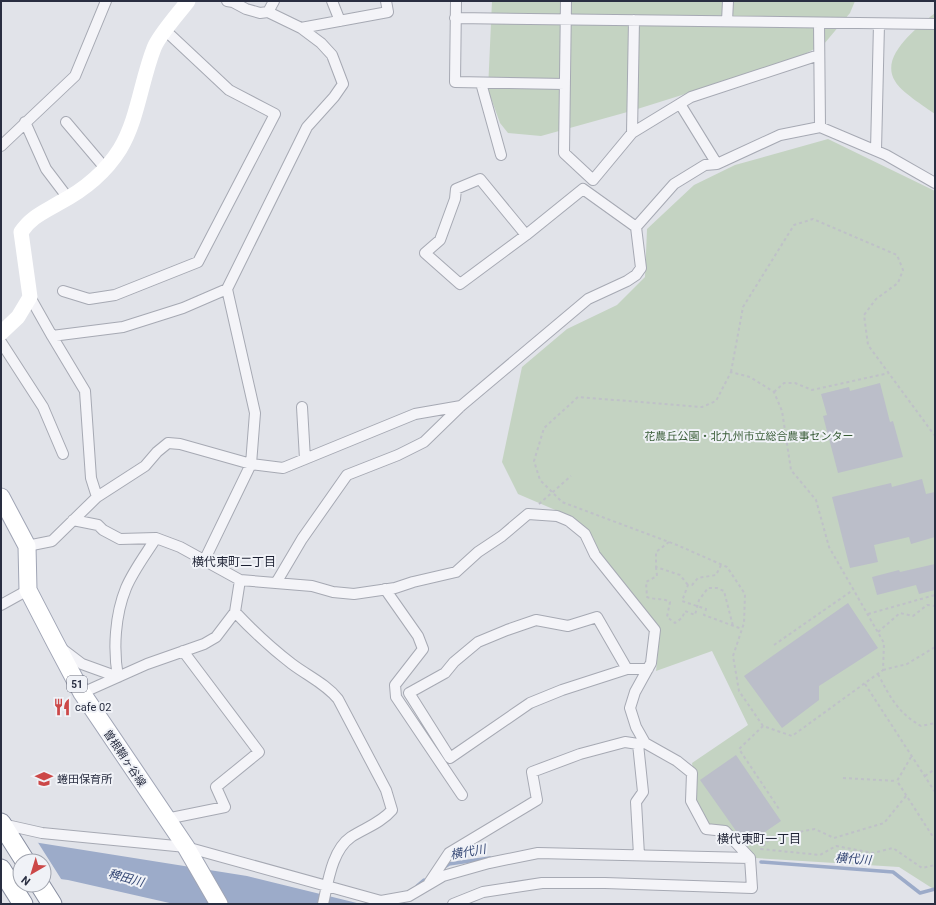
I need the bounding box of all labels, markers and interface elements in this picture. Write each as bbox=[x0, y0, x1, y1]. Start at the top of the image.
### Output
park label: 花農丘公園・北九州市立総合農事センター bbox=[645, 430, 854, 443]
district label: 横代東町二丁目 bbox=[192, 555, 276, 569]
road number: 51 bbox=[67, 676, 87, 692]
restaurant icon: cafe 02 bbox=[52, 697, 72, 717]
place label: cafe 02 bbox=[75, 701, 111, 714]
street label: 曽根鞘ヶ谷線 bbox=[101, 727, 148, 789]
school or university icon: 蜷田保育所 bbox=[34, 769, 54, 789]
place label: 蜷田保育所 bbox=[57, 773, 113, 786]
district label: 横代東町一丁目 bbox=[717, 832, 801, 846]
water label: 横代川 bbox=[449, 842, 489, 862]
water label: 横代川 bbox=[835, 851, 873, 867]
north arrow bbox=[12, 853, 52, 893]
water label: 稗田川 bbox=[107, 867, 147, 890]
text: N bbox=[19, 873, 33, 888]

